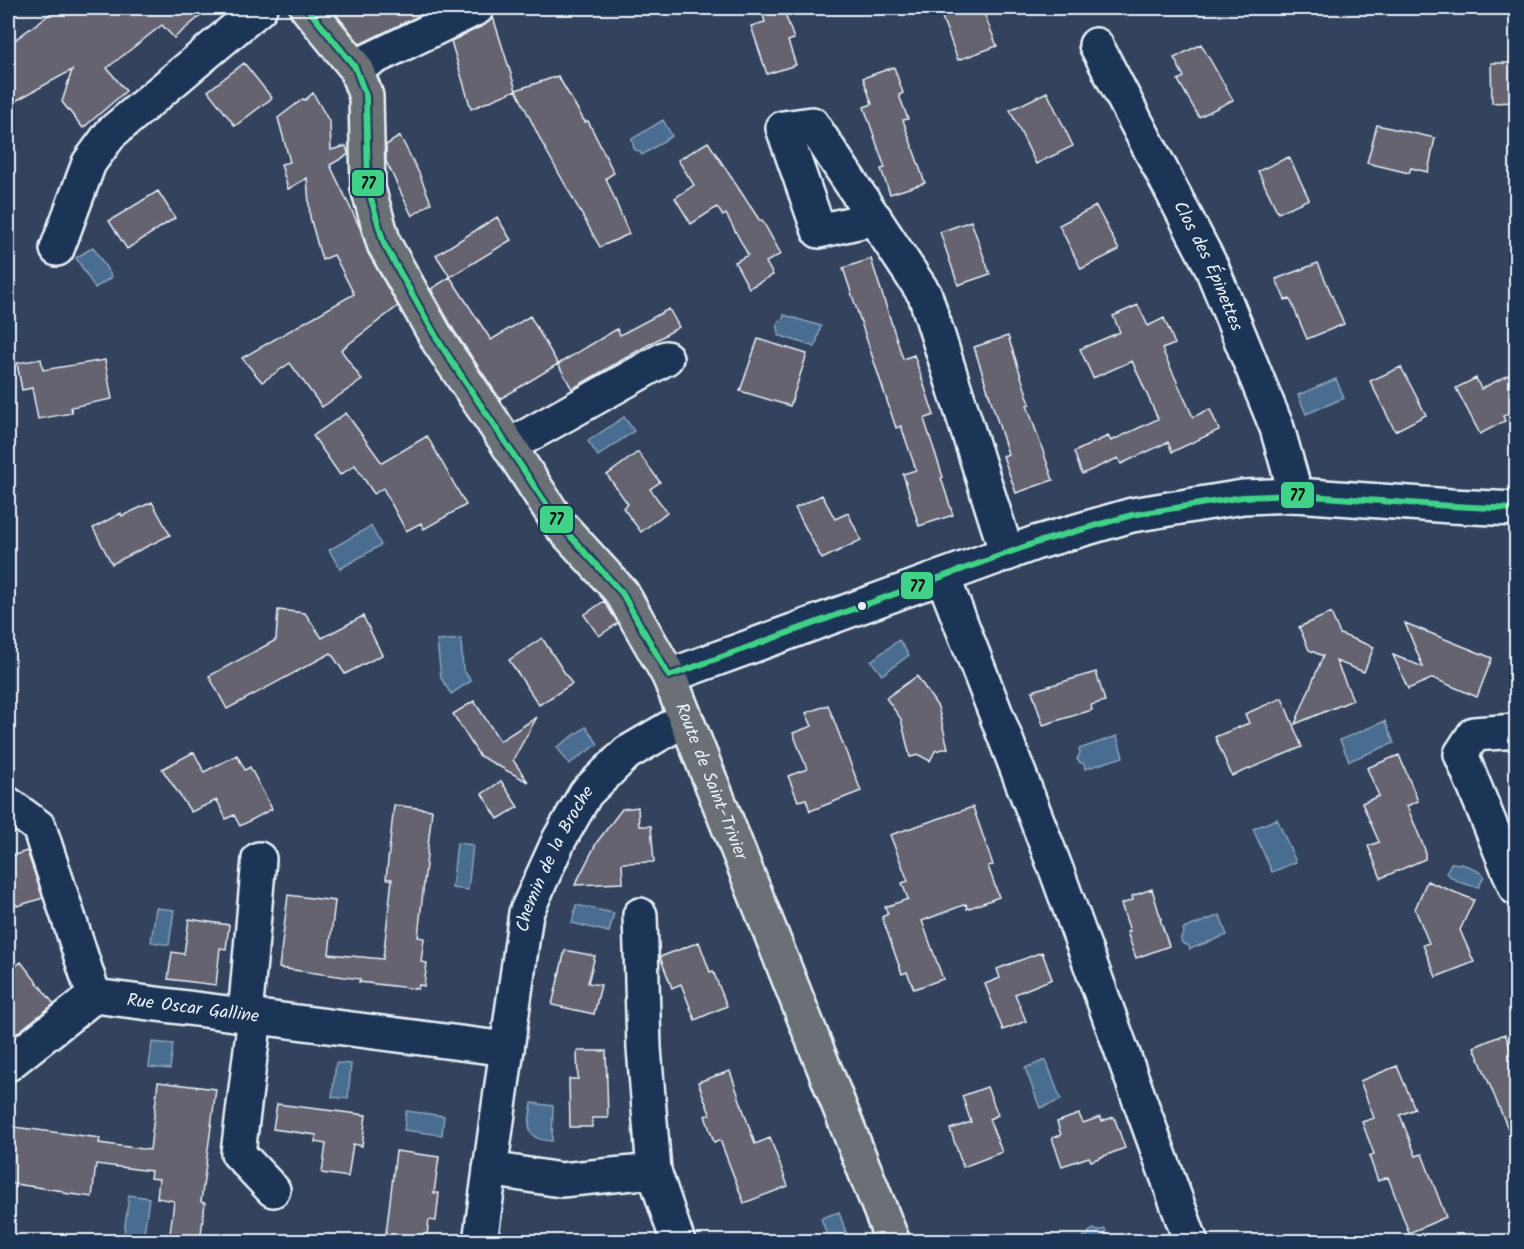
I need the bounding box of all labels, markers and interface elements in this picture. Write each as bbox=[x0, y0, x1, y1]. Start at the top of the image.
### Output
line badge: 77 bbox=[351, 169, 385, 197]
text: 77 bbox=[360, 172, 376, 197]
street label: Clos des Épinettes bbox=[1165, 196, 1251, 336]
line badge: 77 bbox=[1280, 481, 1315, 509]
text: 77 bbox=[1289, 484, 1305, 509]
line badge: 77 bbox=[539, 505, 574, 534]
text: 77 bbox=[548, 508, 564, 533]
line badge: 77 bbox=[900, 571, 934, 600]
text: 77 bbox=[909, 575, 925, 600]
unlabelled marker bbox=[856, 600, 868, 612]
street label: Route de Saint-Trivier bbox=[667, 699, 755, 865]
street label: Chemin de la Broche bbox=[509, 778, 601, 934]
street label: Rue Oscar Galline bbox=[125, 986, 261, 1032]

